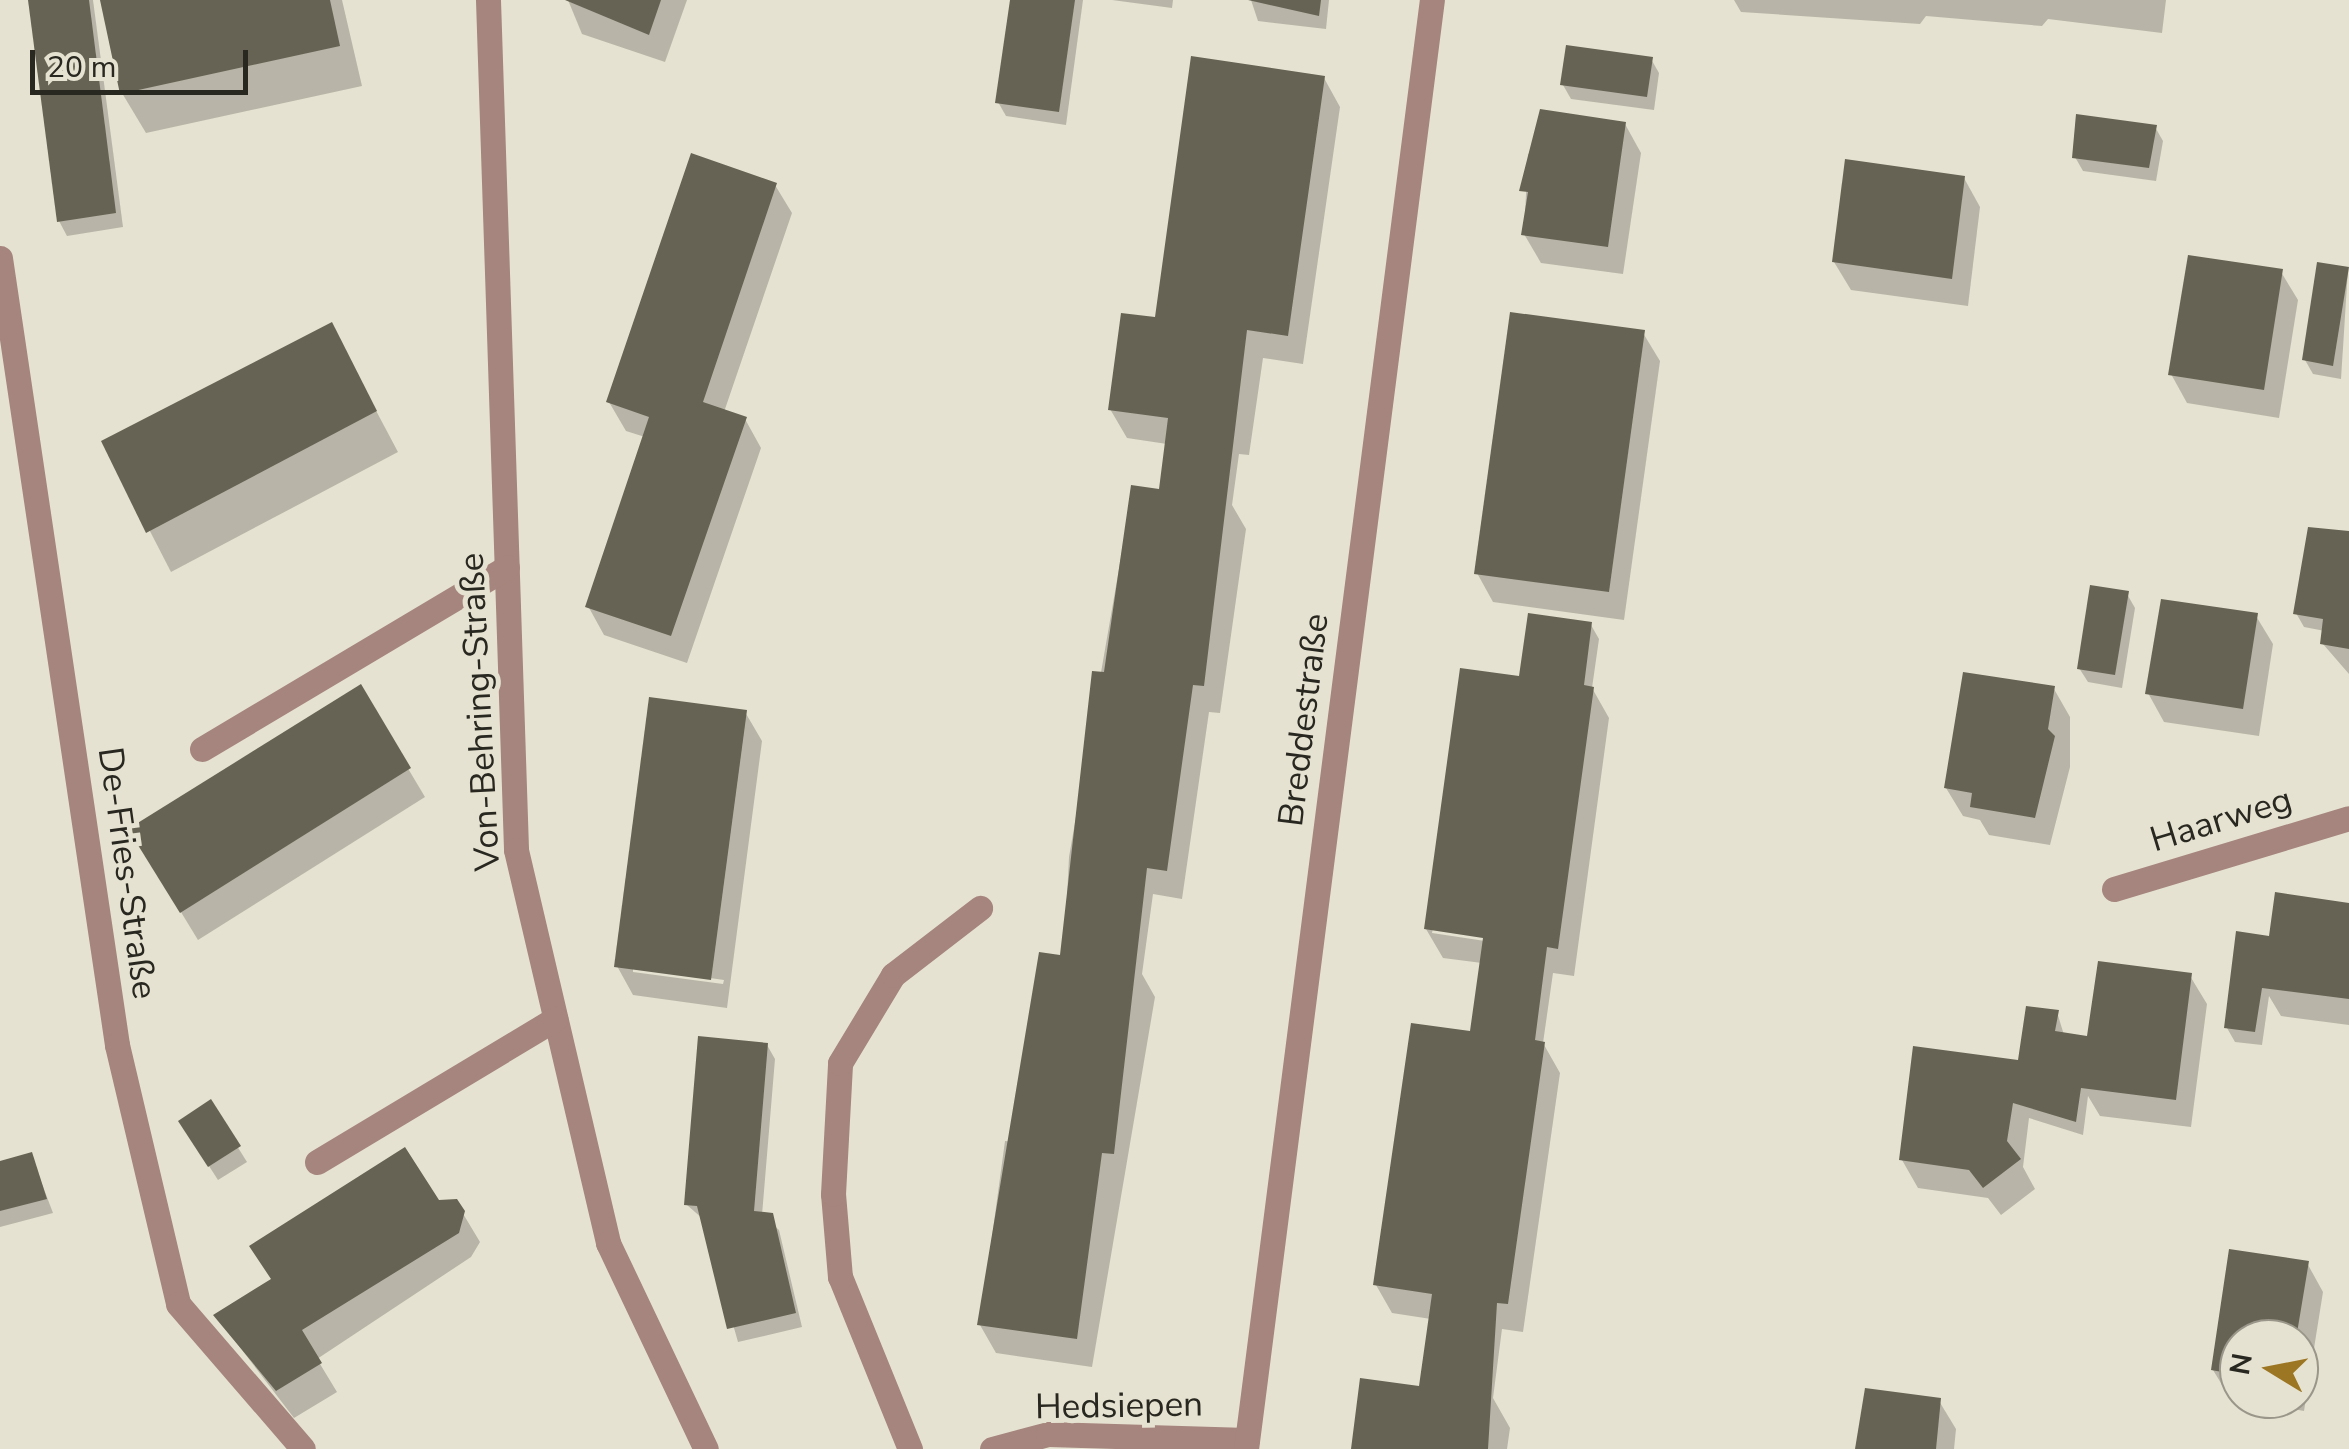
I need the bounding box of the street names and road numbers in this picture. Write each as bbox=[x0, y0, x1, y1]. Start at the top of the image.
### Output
street label: Von-Behring-Straße bbox=[451, 552, 509, 872]
street label: Breddestraße bbox=[1270, 611, 1338, 829]
street label: De-Fries-Straße bbox=[89, 744, 165, 1002]
street label: Haarweg bbox=[2145, 779, 2297, 861]
street label: Hedsiepen bbox=[1035, 1384, 1203, 1428]

